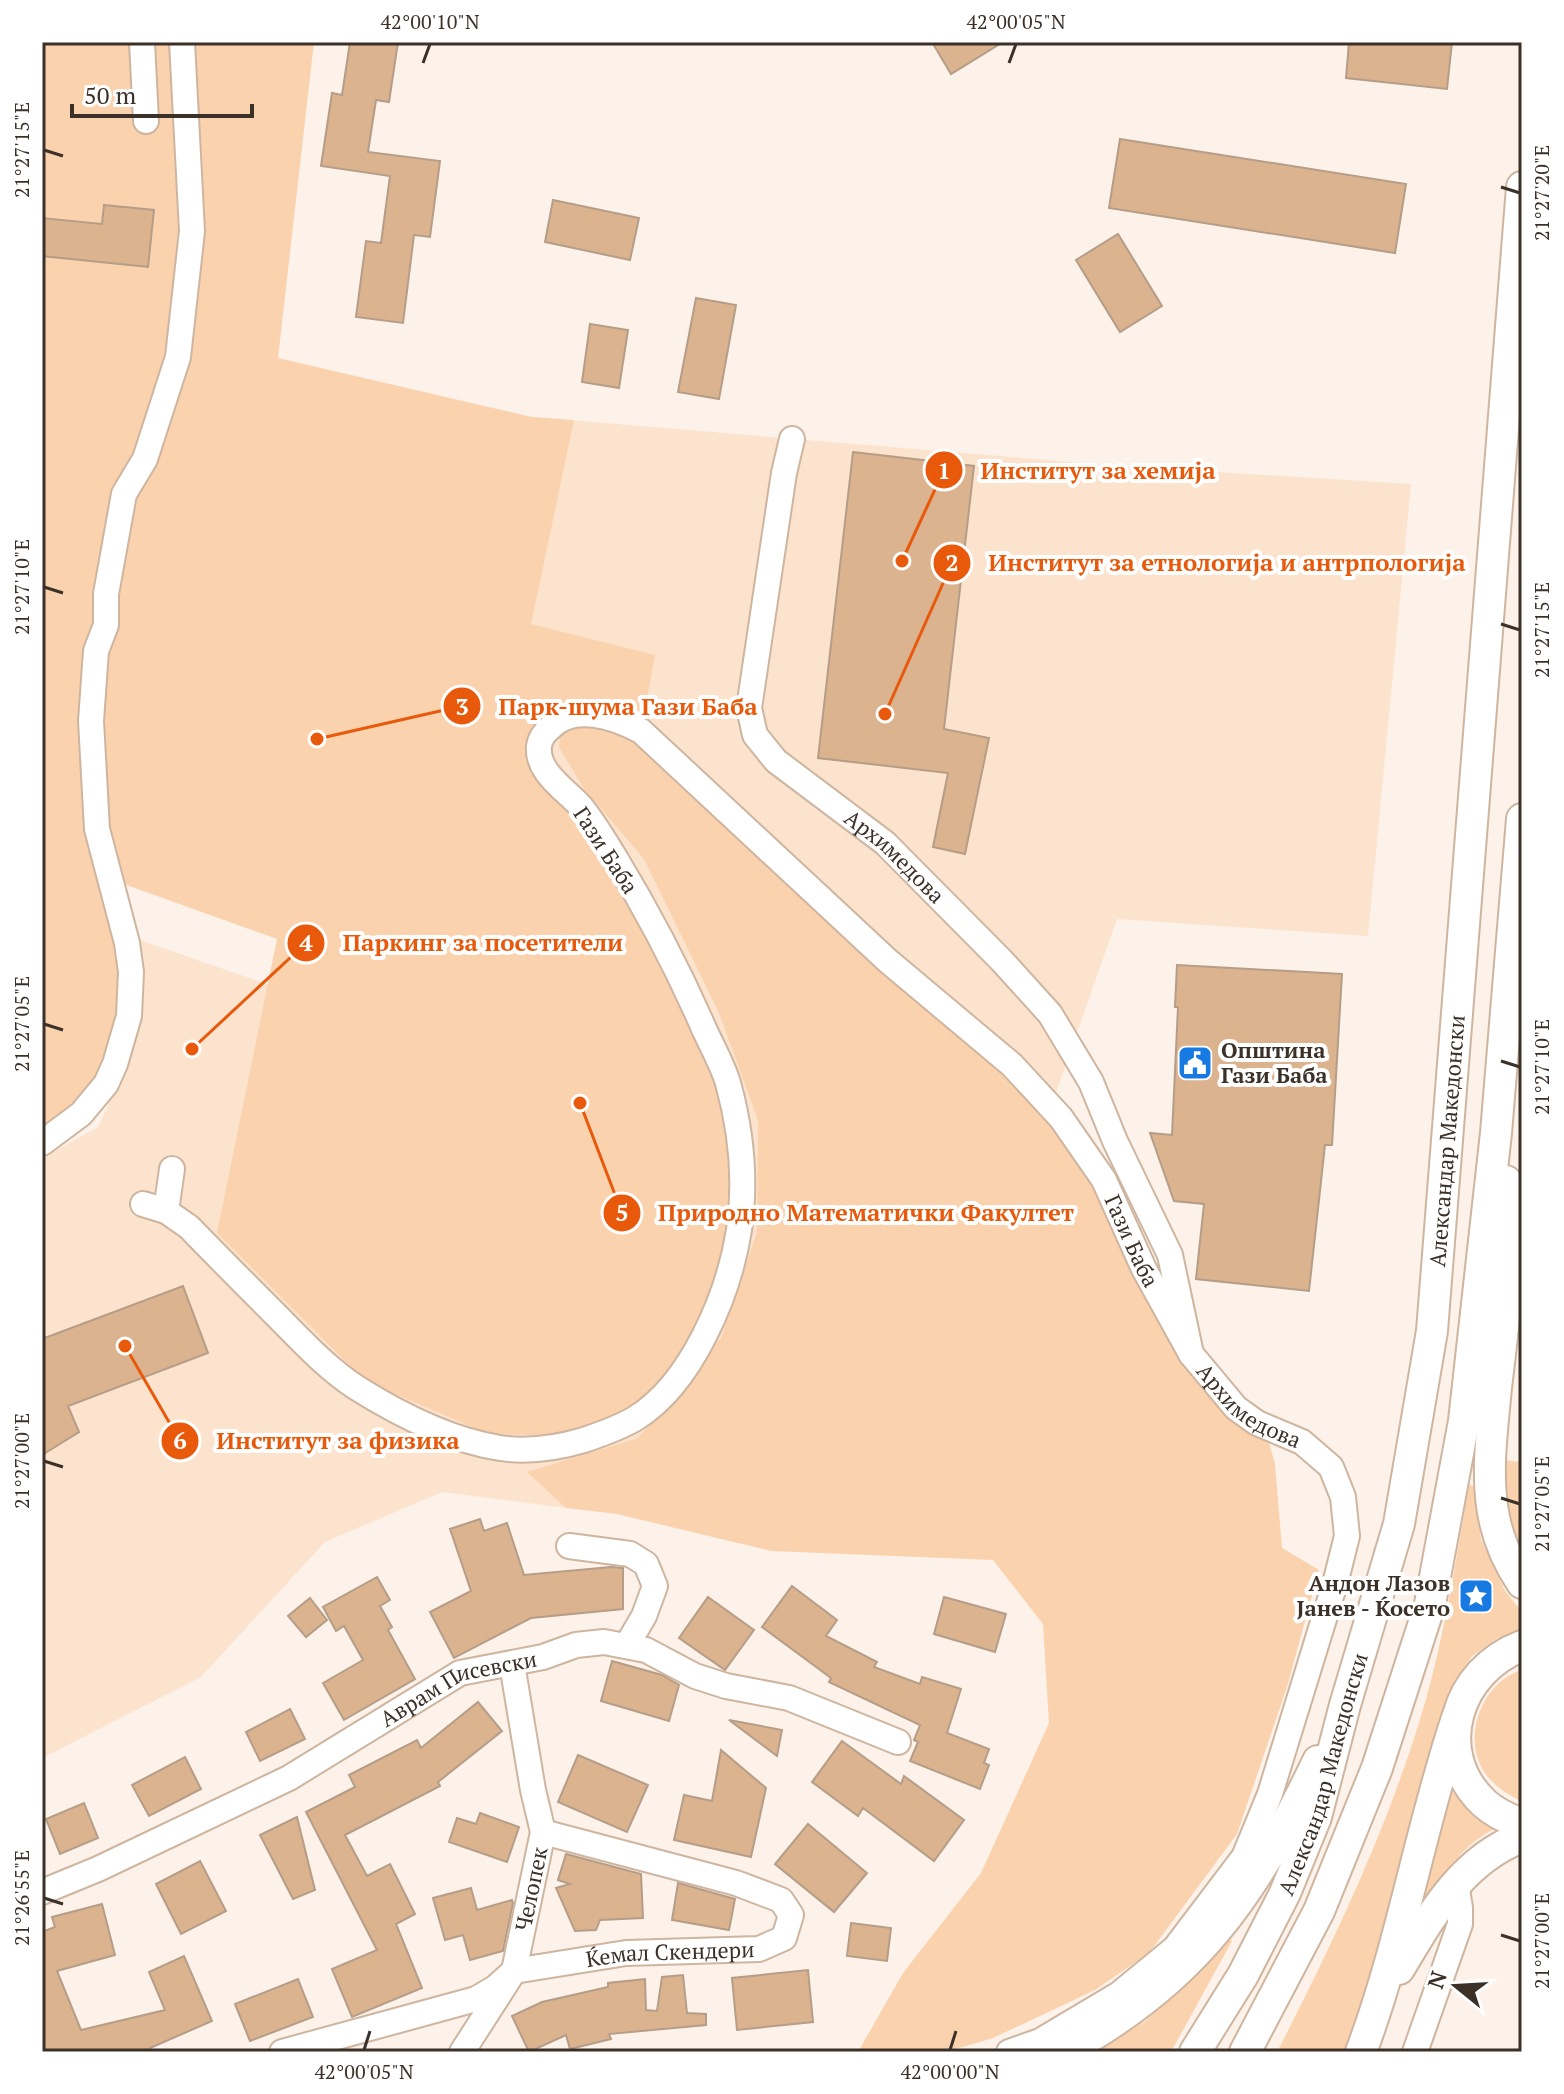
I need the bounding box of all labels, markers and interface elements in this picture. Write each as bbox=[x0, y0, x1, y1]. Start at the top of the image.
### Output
text: 42°00'10"N bbox=[380, 8, 480, 35]
text: 42°00'05"N bbox=[966, 8, 1066, 35]
scale bar bbox=[72, 68, 252, 118]
text: 50 m bbox=[84, 79, 136, 111]
text: 21°27'15"E bbox=[8, 102, 35, 198]
text: 21°27'20"E bbox=[1528, 145, 1555, 241]
callout: Институт за хемија bbox=[924, 446, 1232, 494]
text: 1 bbox=[937, 454, 951, 486]
text: Институт за хемија bbox=[980, 454, 1216, 486]
text: 21°27'10"E bbox=[8, 539, 35, 635]
callout: Институт за етнологија и антрпологија bbox=[932, 539, 1481, 587]
text: 2 bbox=[945, 546, 959, 578]
text: Институт за етнологија и антрпологија bbox=[988, 546, 1466, 578]
text: 21°27'15"E bbox=[1528, 582, 1555, 678]
callout: Парк-шума Гази Баба bbox=[442, 682, 773, 730]
text: 3 bbox=[455, 690, 469, 722]
text: Парк-шума Гази Баба bbox=[498, 690, 758, 722]
street label: Гази Баба bbox=[567, 801, 645, 899]
street label: Архимедова bbox=[839, 803, 951, 909]
callout: Паркинг за посетители bbox=[286, 919, 639, 967]
text: 4 bbox=[299, 926, 313, 958]
text: Паркинг за посетители bbox=[343, 926, 623, 958]
text: 21°27'05"E bbox=[8, 976, 35, 1072]
street label: Александар Македонски bbox=[1422, 1014, 1471, 1268]
text: 21°27'10"E bbox=[1528, 1019, 1555, 1115]
place label: Општина Гази Баба bbox=[1221, 1035, 1327, 1089]
public building icon: Општина Гази Баба bbox=[1176, 1044, 1214, 1082]
callout: Природно Математички Факултет bbox=[602, 1189, 1090, 1237]
street label: Гази Баба bbox=[1098, 1190, 1166, 1292]
text: 5 bbox=[615, 1196, 629, 1228]
text: Природно Математички Факултет bbox=[658, 1196, 1074, 1228]
street label: Архимедова bbox=[1191, 1357, 1306, 1454]
text: 21°27'00"E bbox=[8, 1413, 35, 1509]
callout: Институт за физика bbox=[160, 1417, 476, 1465]
text: 6 bbox=[173, 1424, 187, 1456]
text: Институт за физика bbox=[216, 1424, 460, 1456]
text: 21°27'05"E bbox=[1528, 1456, 1555, 1552]
place label: Андон Лазов Јанев - Ќосето bbox=[1296, 1568, 1450, 1622]
place icon: Андон Лазов Јанев - Ќосето bbox=[1457, 1577, 1495, 1615]
street label: Аврам Писевски bbox=[374, 1644, 539, 1733]
street label: Александар Македонски bbox=[1271, 1649, 1374, 1899]
street label: Челопек bbox=[508, 1844, 554, 1934]
text: 21°26'55"E bbox=[8, 1850, 35, 1946]
text: 21°27'00"E bbox=[1528, 1893, 1555, 1989]
street label: Ќемал Скендери bbox=[584, 1934, 755, 1973]
north arrow bbox=[1416, 1946, 1496, 2026]
text: N bbox=[1420, 1967, 1453, 1992]
text: 42°00'05"N bbox=[314, 2058, 414, 2085]
text: 42°00'00"N bbox=[900, 2058, 1000, 2085]

